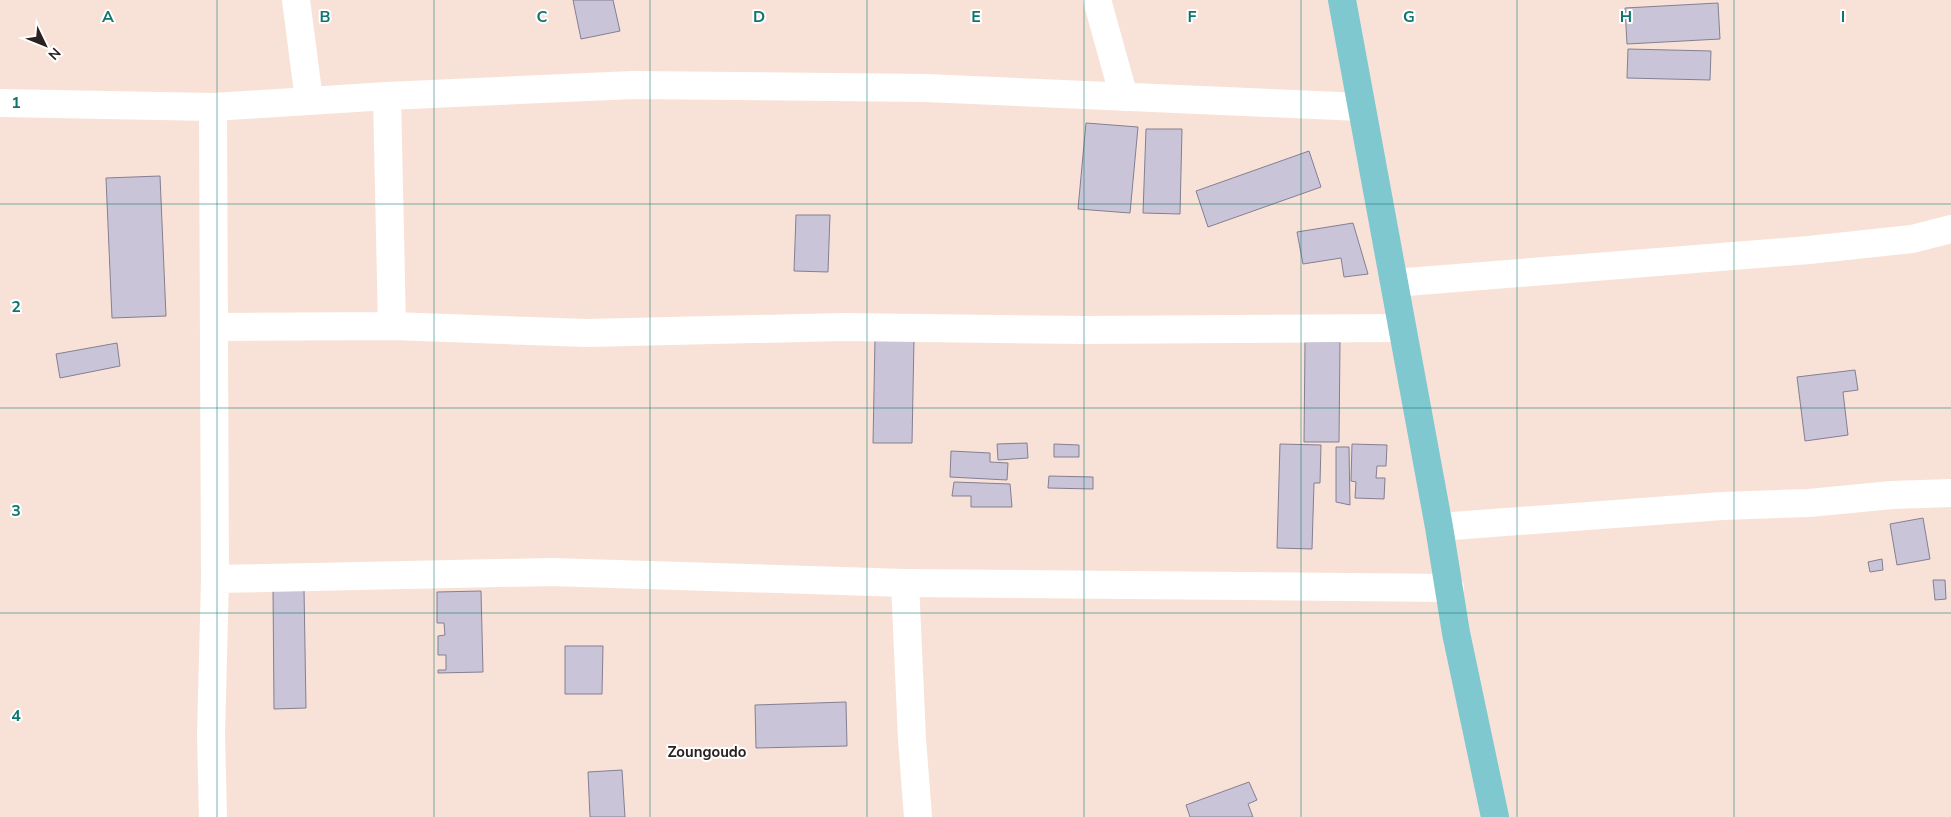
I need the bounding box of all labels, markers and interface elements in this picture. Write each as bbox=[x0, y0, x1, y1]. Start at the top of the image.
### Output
text: A bbox=[102, 6, 114, 28]
text: B bbox=[319, 6, 331, 28]
text: C bbox=[537, 6, 548, 28]
text: D bbox=[753, 6, 765, 28]
text: E bbox=[971, 6, 981, 28]
text: F bbox=[1188, 6, 1197, 28]
text: G bbox=[1403, 6, 1415, 28]
text: H bbox=[1620, 6, 1632, 28]
text: I bbox=[1841, 6, 1845, 28]
north arrow bbox=[20, 20, 70, 70]
text: N bbox=[44, 43, 65, 64]
text: 1 bbox=[11, 92, 21, 114]
text: 2 bbox=[11, 296, 21, 318]
text: 3 bbox=[11, 500, 21, 522]
text: 4 bbox=[11, 705, 21, 727]
district label: Zoungoudo bbox=[668, 742, 747, 762]

